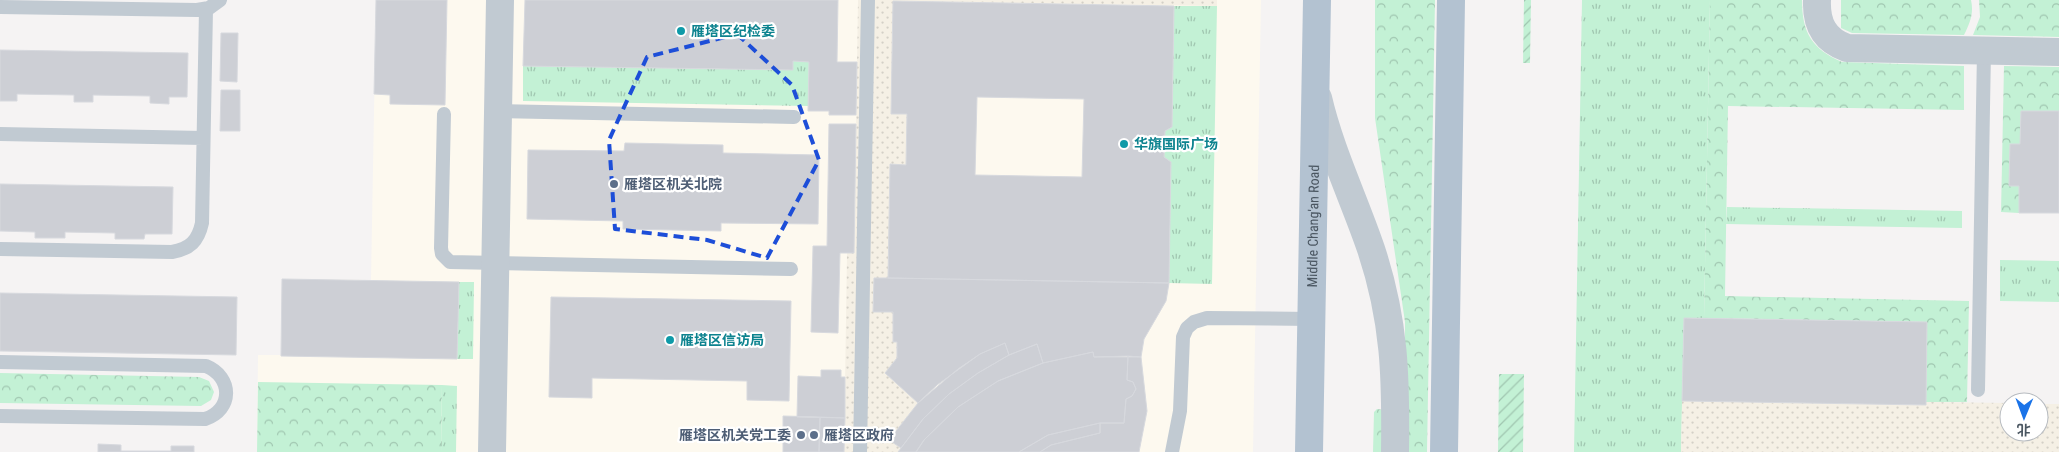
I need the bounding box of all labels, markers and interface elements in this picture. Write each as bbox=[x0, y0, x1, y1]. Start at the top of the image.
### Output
place label: 雁塔区纪检委 bbox=[691, 23, 775, 39]
marker: 雁塔区纪检委 bbox=[675, 25, 687, 37]
place label: 华旗国际广场 bbox=[1134, 136, 1218, 152]
marker: 华旗国际广场 bbox=[1118, 138, 1130, 150]
street label: Middle Chang'an Road bbox=[1304, 165, 1322, 288]
place label: 雁塔区机关北院 bbox=[624, 176, 722, 192]
marker: 雁塔区机关北院 bbox=[608, 178, 620, 190]
place label: 雁塔区信访局 bbox=[680, 332, 764, 348]
marker: 雁塔区信访局 bbox=[664, 334, 676, 346]
north arrow bbox=[1999, 392, 2049, 442]
text: 北 bbox=[2017, 422, 2031, 438]
place label: 雁塔区机关党工委 bbox=[679, 427, 791, 443]
place label: 雁塔区政府 bbox=[824, 427, 894, 443]
marker: 雁塔区机关党工委 bbox=[795, 429, 807, 441]
marker: 雁塔区政府 bbox=[808, 429, 820, 441]

